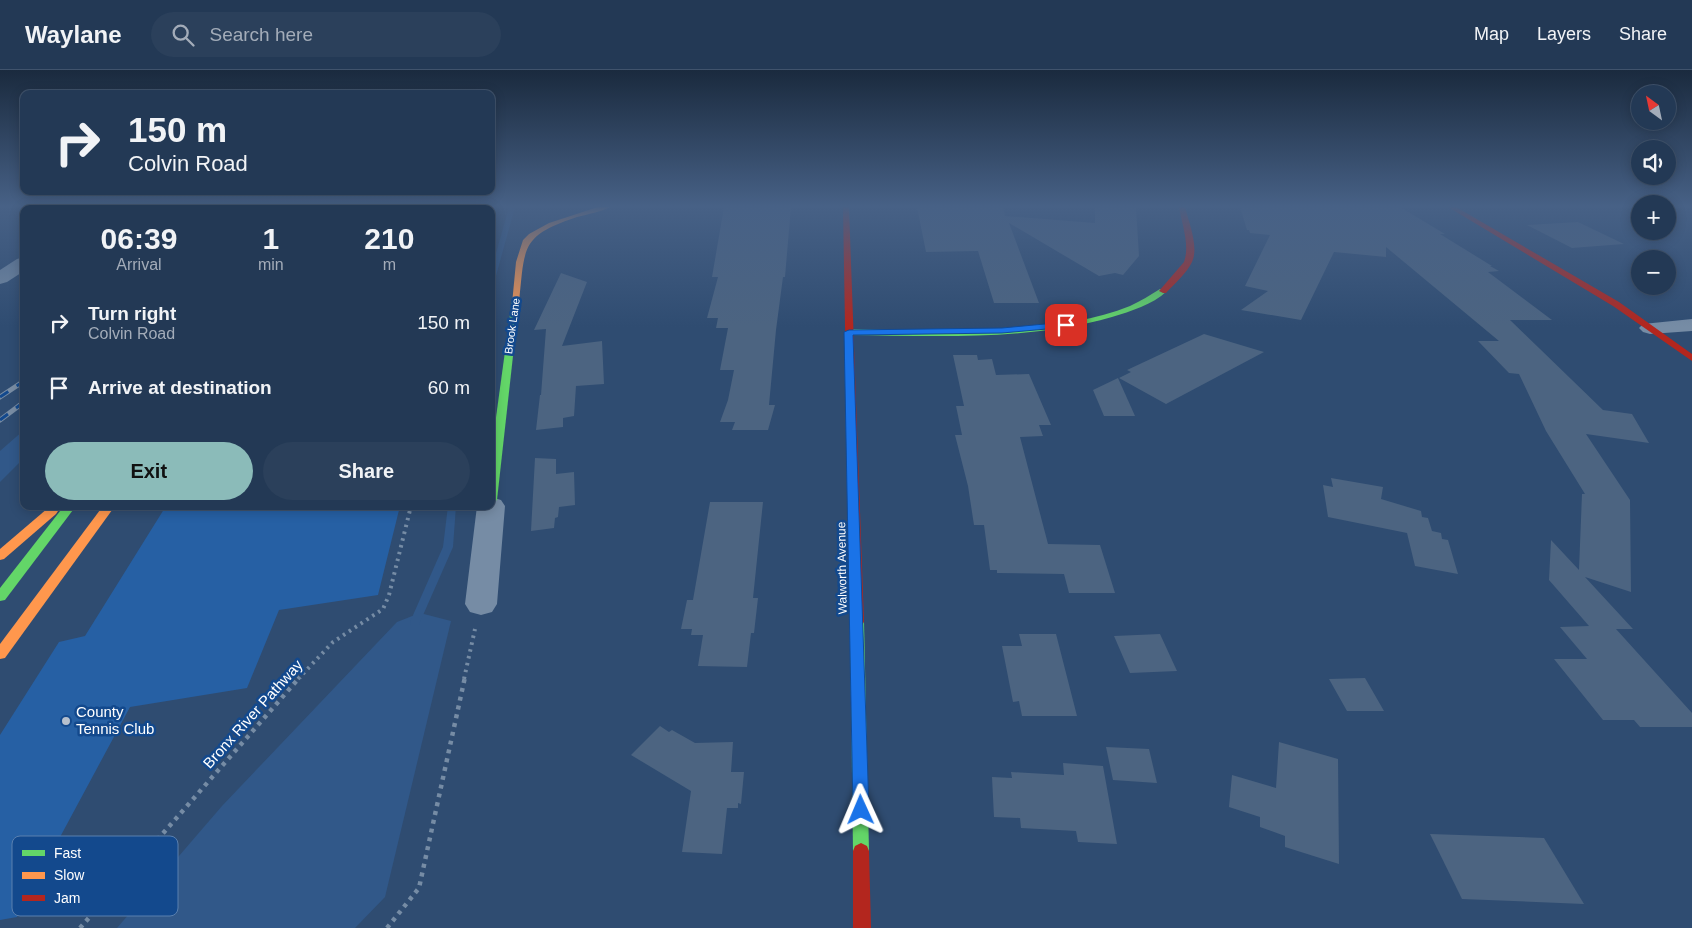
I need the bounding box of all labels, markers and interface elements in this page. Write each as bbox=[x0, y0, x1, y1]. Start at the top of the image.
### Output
search box bbox=[151, 12, 501, 57]
text: Waylane bbox=[25, 21, 121, 48]
icon: search bbox=[169, 21, 197, 49]
text: Search here bbox=[209, 24, 313, 45]
text: Map bbox=[1474, 24, 1509, 44]
text: Layers bbox=[1537, 24, 1591, 44]
text: Share bbox=[1619, 24, 1667, 44]
north arrow bbox=[1631, 85, 1676, 130]
map controls bbox=[1631, 85, 1676, 295]
icon: right bbox=[45, 110, 110, 175]
text: 150 m bbox=[128, 110, 227, 149]
button: sound bbox=[1631, 140, 1676, 185]
text: Colvin Road bbox=[128, 151, 248, 176]
button: + bbox=[1631, 195, 1676, 240]
text: 06:39 bbox=[101, 222, 177, 255]
text: 1 bbox=[262, 222, 279, 255]
text: 210 bbox=[364, 222, 414, 255]
button: − bbox=[1631, 250, 1676, 295]
text: Arrival bbox=[116, 256, 162, 273]
text: min bbox=[258, 256, 284, 273]
text: m bbox=[383, 256, 396, 273]
street label: Brook Lane bbox=[502, 297, 522, 355]
text: Turn right bbox=[88, 303, 176, 324]
pin bbox=[1045, 304, 1087, 346]
icon: right bbox=[45, 309, 73, 337]
icon: arrive bbox=[1052, 311, 1080, 339]
text: 150 m bbox=[417, 312, 470, 333]
text: Colvin Road bbox=[88, 325, 175, 342]
icon: arrive bbox=[45, 374, 73, 402]
text: Arrive at destination bbox=[88, 377, 272, 398]
text: 60 m bbox=[428, 377, 470, 398]
button: Exit bbox=[45, 442, 253, 500]
button: Share bbox=[263, 442, 470, 500]
street label: Walworth Avenue bbox=[834, 521, 850, 614]
street label: Bronx River Pathway bbox=[199, 656, 306, 771]
place label: County Tennis Club bbox=[76, 703, 154, 737]
marker: County Tennis Club bbox=[60, 715, 72, 727]
position arrow bbox=[834, 783, 886, 835]
legend bbox=[12, 836, 178, 916]
text: Fast bbox=[54, 845, 81, 861]
text: Slow bbox=[54, 867, 85, 883]
text: Jam bbox=[54, 890, 80, 906]

